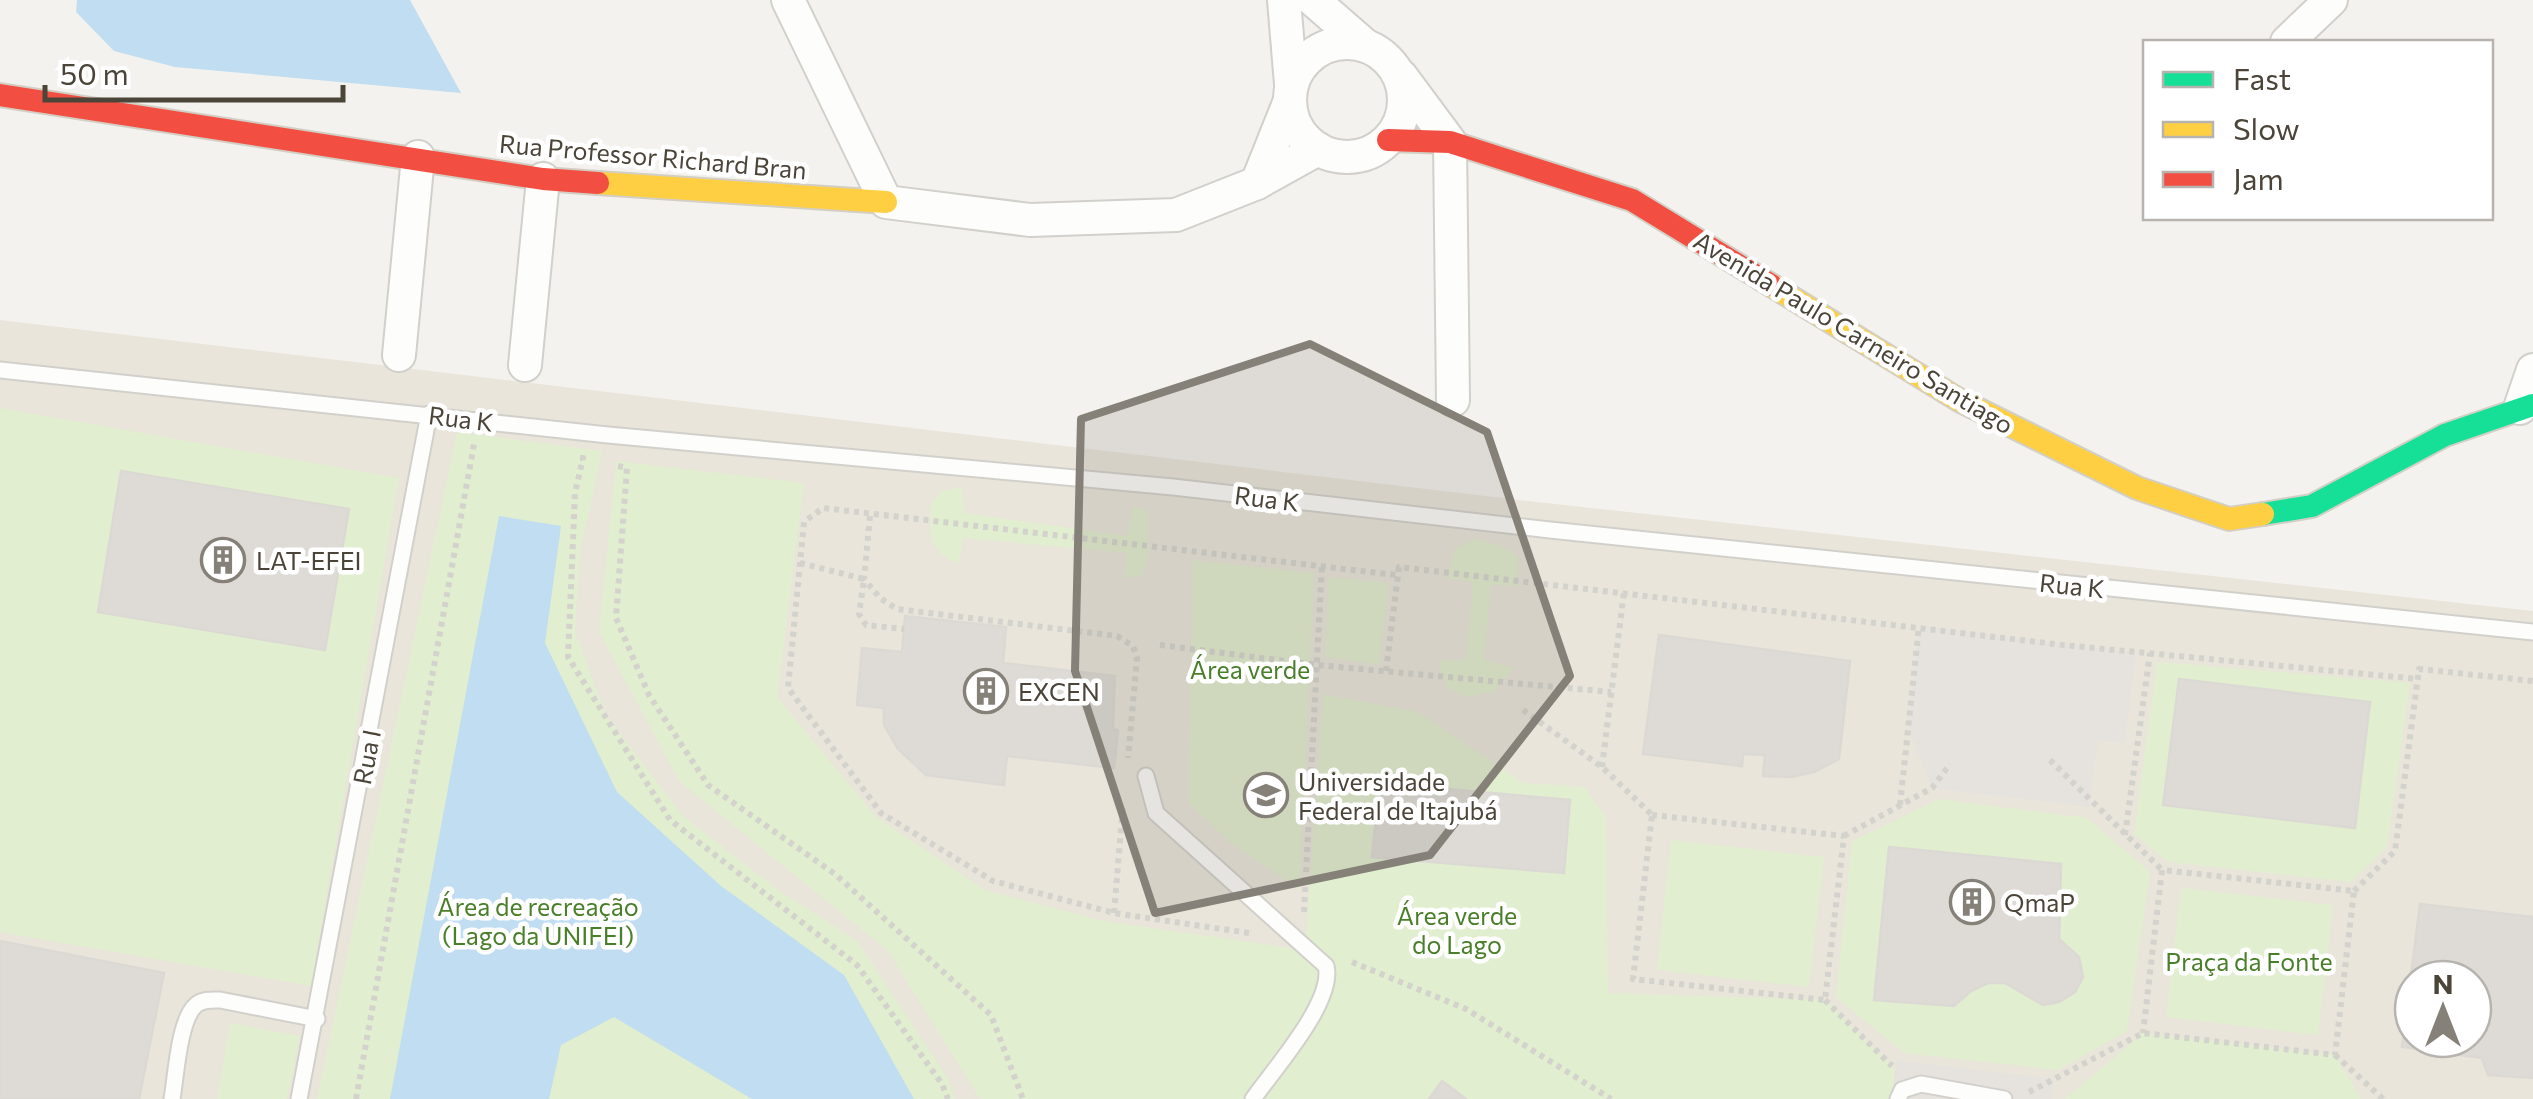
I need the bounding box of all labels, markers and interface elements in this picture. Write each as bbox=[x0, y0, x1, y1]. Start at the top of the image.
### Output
scale bar bbox=[45, 40, 342, 102]
legend bbox=[2143, 40, 2493, 220]
text: 50 m bbox=[60, 54, 129, 91]
text: Fast bbox=[2233, 59, 2291, 96]
text: Slow bbox=[2233, 109, 2300, 146]
street label: Rua Professor Richard Bran bbox=[498, 128, 808, 184]
text: Jam bbox=[2233, 159, 2284, 196]
street label: Avenida Paulo Carneiro Santiago bbox=[1689, 225, 2019, 439]
street label: Rua K bbox=[427, 399, 495, 437]
street label: Rua K bbox=[1233, 479, 1301, 517]
building icon: LAT-EFEI bbox=[200, 537, 246, 583]
place label: LAT-EFEI bbox=[256, 545, 362, 575]
street label: Rua K bbox=[2038, 567, 2106, 603]
park label: Área verde bbox=[1190, 654, 1310, 684]
building icon: EXCEN bbox=[963, 668, 1009, 714]
place label: EXCEN bbox=[1018, 676, 1100, 706]
street label: Rua I bbox=[346, 727, 386, 787]
place label: Universidade Federal de Itajubá bbox=[1298, 766, 1497, 825]
school or university icon: Universidade Federal de Itajubá bbox=[1243, 772, 1289, 818]
building icon: QmaP bbox=[1949, 879, 1995, 925]
place label: QmaP bbox=[2004, 887, 2075, 917]
park label: Área de recreação (Lago da UNIFEI) bbox=[437, 891, 639, 950]
park label: Área verde do Lago bbox=[1397, 900, 1517, 959]
park label: Praça da Fonte bbox=[2165, 946, 2333, 976]
north arrow bbox=[2393, 959, 2493, 1059]
text: N bbox=[2433, 966, 2454, 1000]

